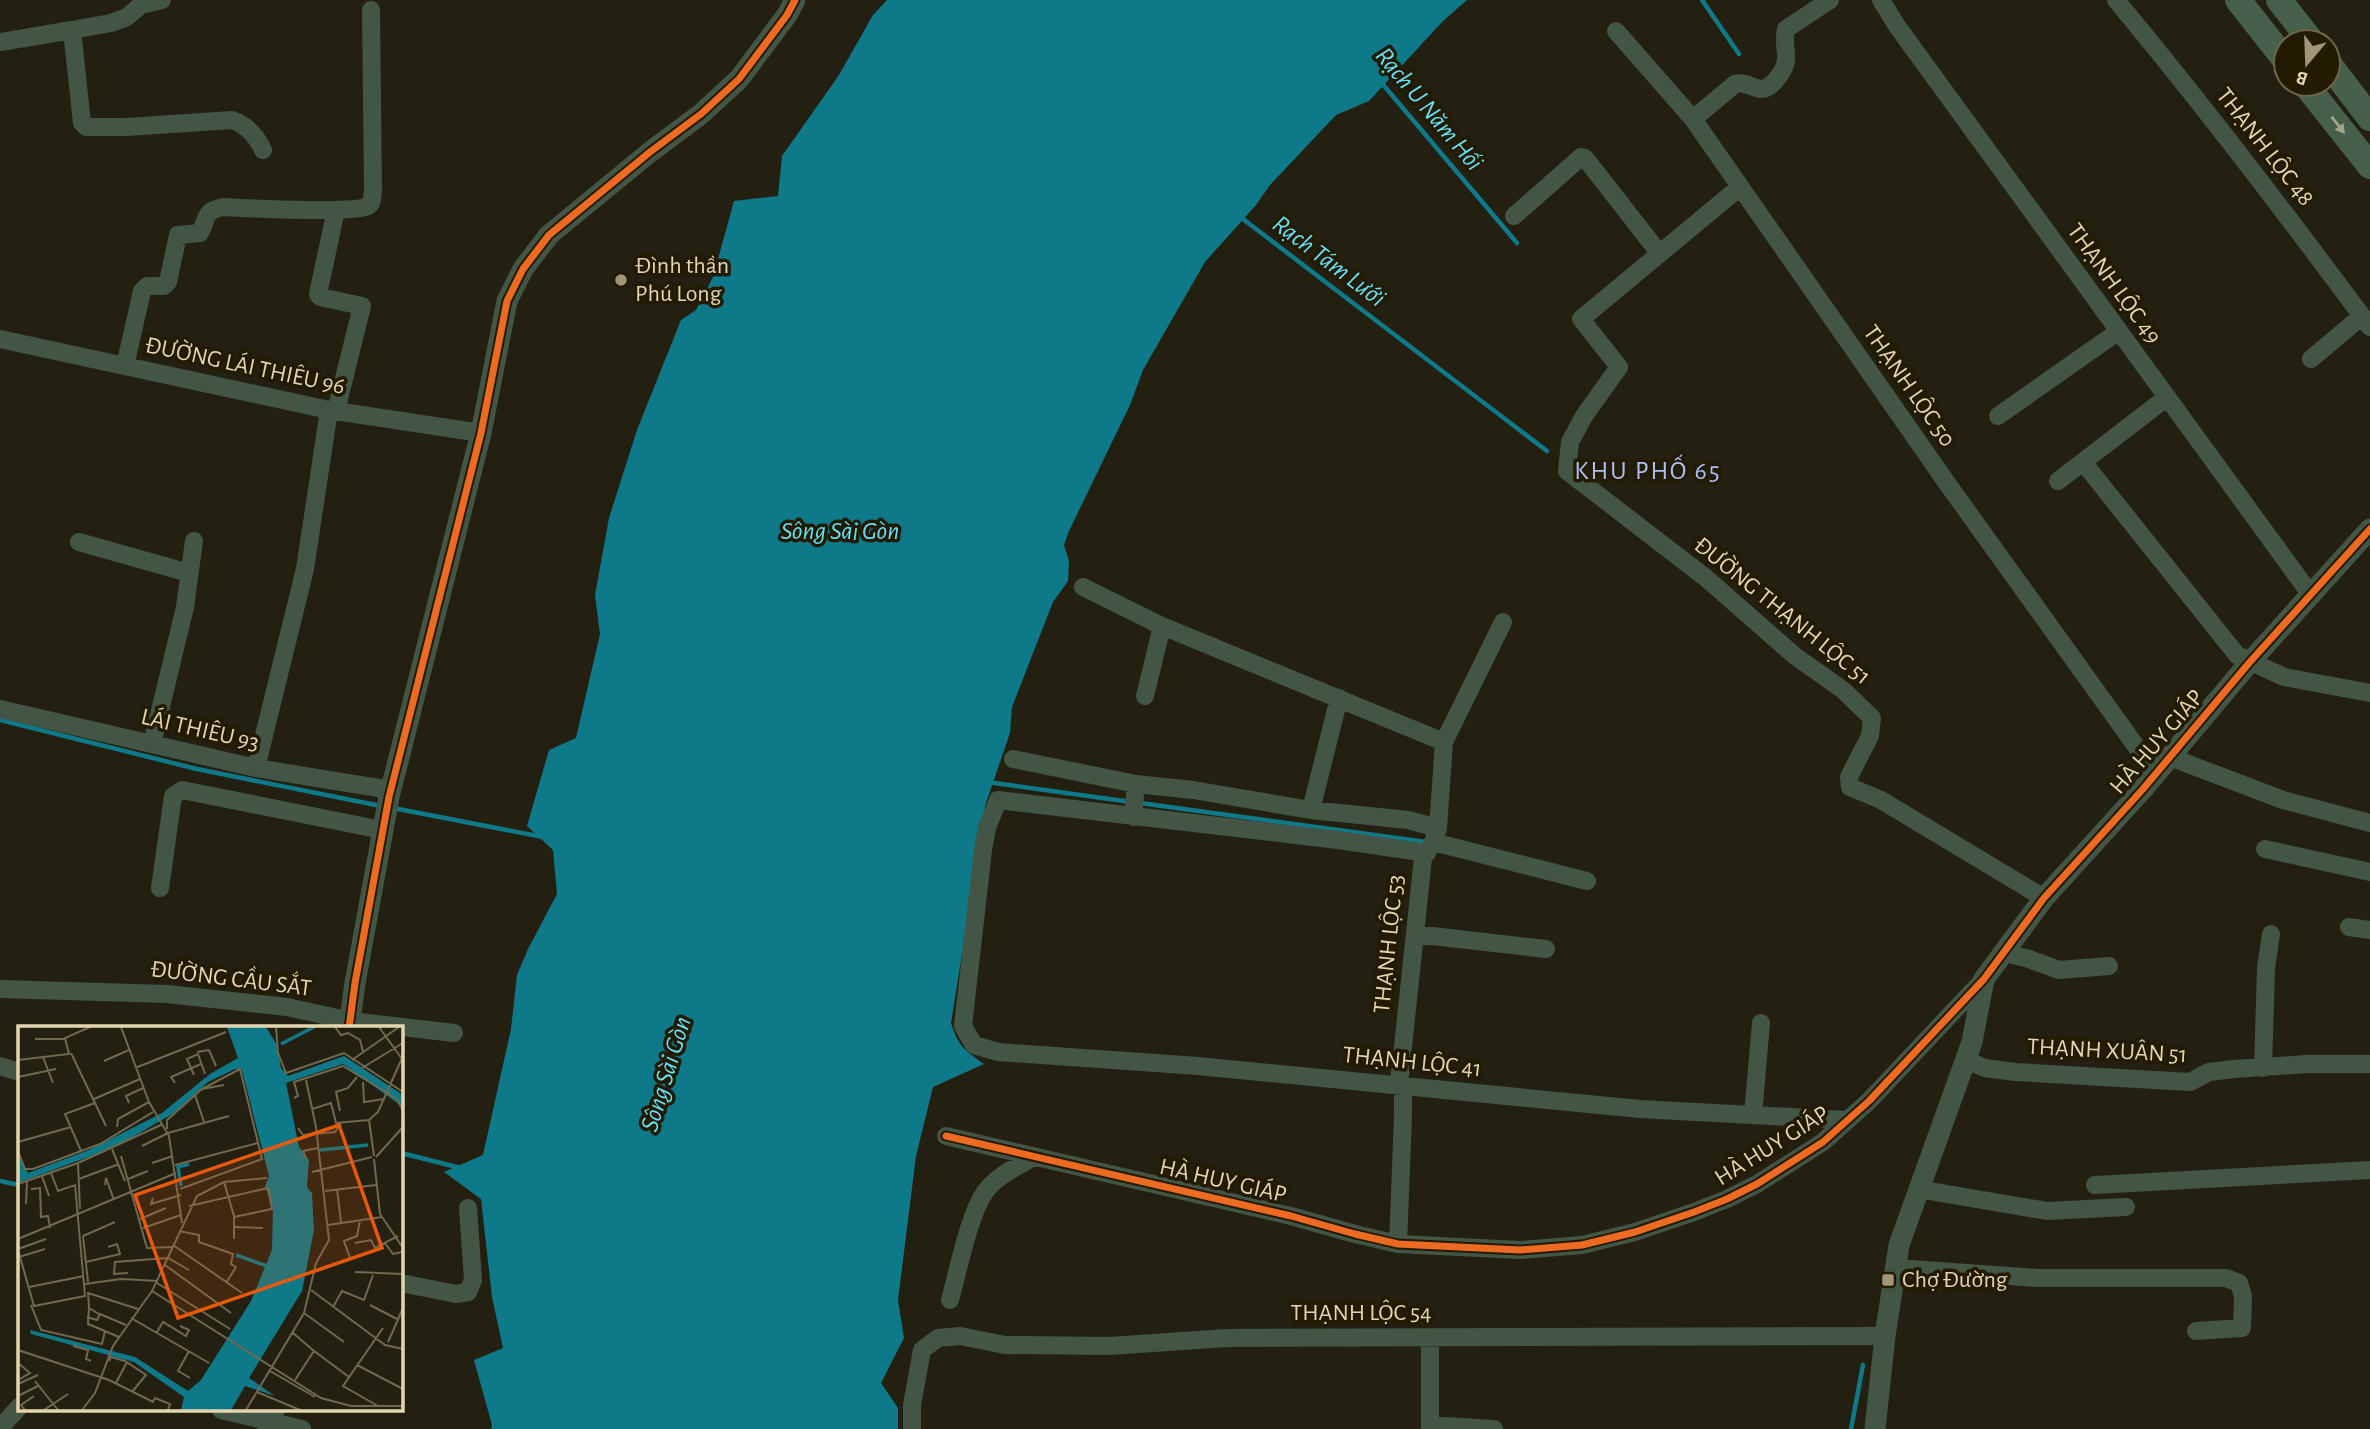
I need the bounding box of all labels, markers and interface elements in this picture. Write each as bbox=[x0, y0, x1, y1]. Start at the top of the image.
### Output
north arrow bbox=[2272, 28, 2342, 98]
water label: Rạch U Năm Hối bbox=[1370, 43, 1488, 176]
text: B bbox=[2294, 67, 2310, 88]
street label: THẠNH LỘC 48 bbox=[2212, 82, 2320, 211]
one-way arrow bbox=[2330, 116, 2344, 134]
water label: Rạch Tám Lưới bbox=[1268, 210, 1390, 312]
street label: THẠNH LỘC 49 bbox=[2062, 218, 2167, 349]
place label: Đình thần Phú Long bbox=[635, 254, 729, 306]
marker: Đình thần Phú Long bbox=[613, 272, 629, 288]
street label: THẠNH LỘC 50 bbox=[1858, 320, 1961, 451]
street label: ĐƯỜNG LÁI THIÊU 96 bbox=[143, 331, 347, 399]
district label: KHU PHỐ 65 bbox=[1574, 454, 1722, 484]
water label: Sông Sài Gòn bbox=[781, 518, 899, 544]
street label: ĐƯỜNG THẠNH LỘC 51 bbox=[1689, 531, 1876, 689]
street label: HÀ HUY GIÁP bbox=[2104, 684, 2209, 799]
street label: LÁI THIÊU 93 bbox=[139, 703, 262, 755]
street label: THẠNH LỘC 53 bbox=[1368, 873, 1408, 1015]
street label: ĐƯỜNG CẦU SẮT bbox=[149, 953, 314, 1001]
water label: Sông Sài Gòn bbox=[636, 1013, 696, 1135]
inset map bbox=[18, 1026, 402, 1412]
street label: THẠNH XUÂN 51 bbox=[2026, 1033, 2188, 1067]
street label: THẠNH LỘC 41 bbox=[1341, 1041, 1483, 1081]
street label: HÀ HUY GIÁP bbox=[1710, 1100, 1833, 1190]
street label: HÀ HUY GIÁP bbox=[1157, 1153, 1289, 1207]
place label: Chợ Đường bbox=[1902, 1268, 2008, 1292]
marker: Chợ Đường bbox=[1880, 1272, 1896, 1288]
street label: THẠNH LỘC 54 bbox=[1290, 1299, 1432, 1325]

